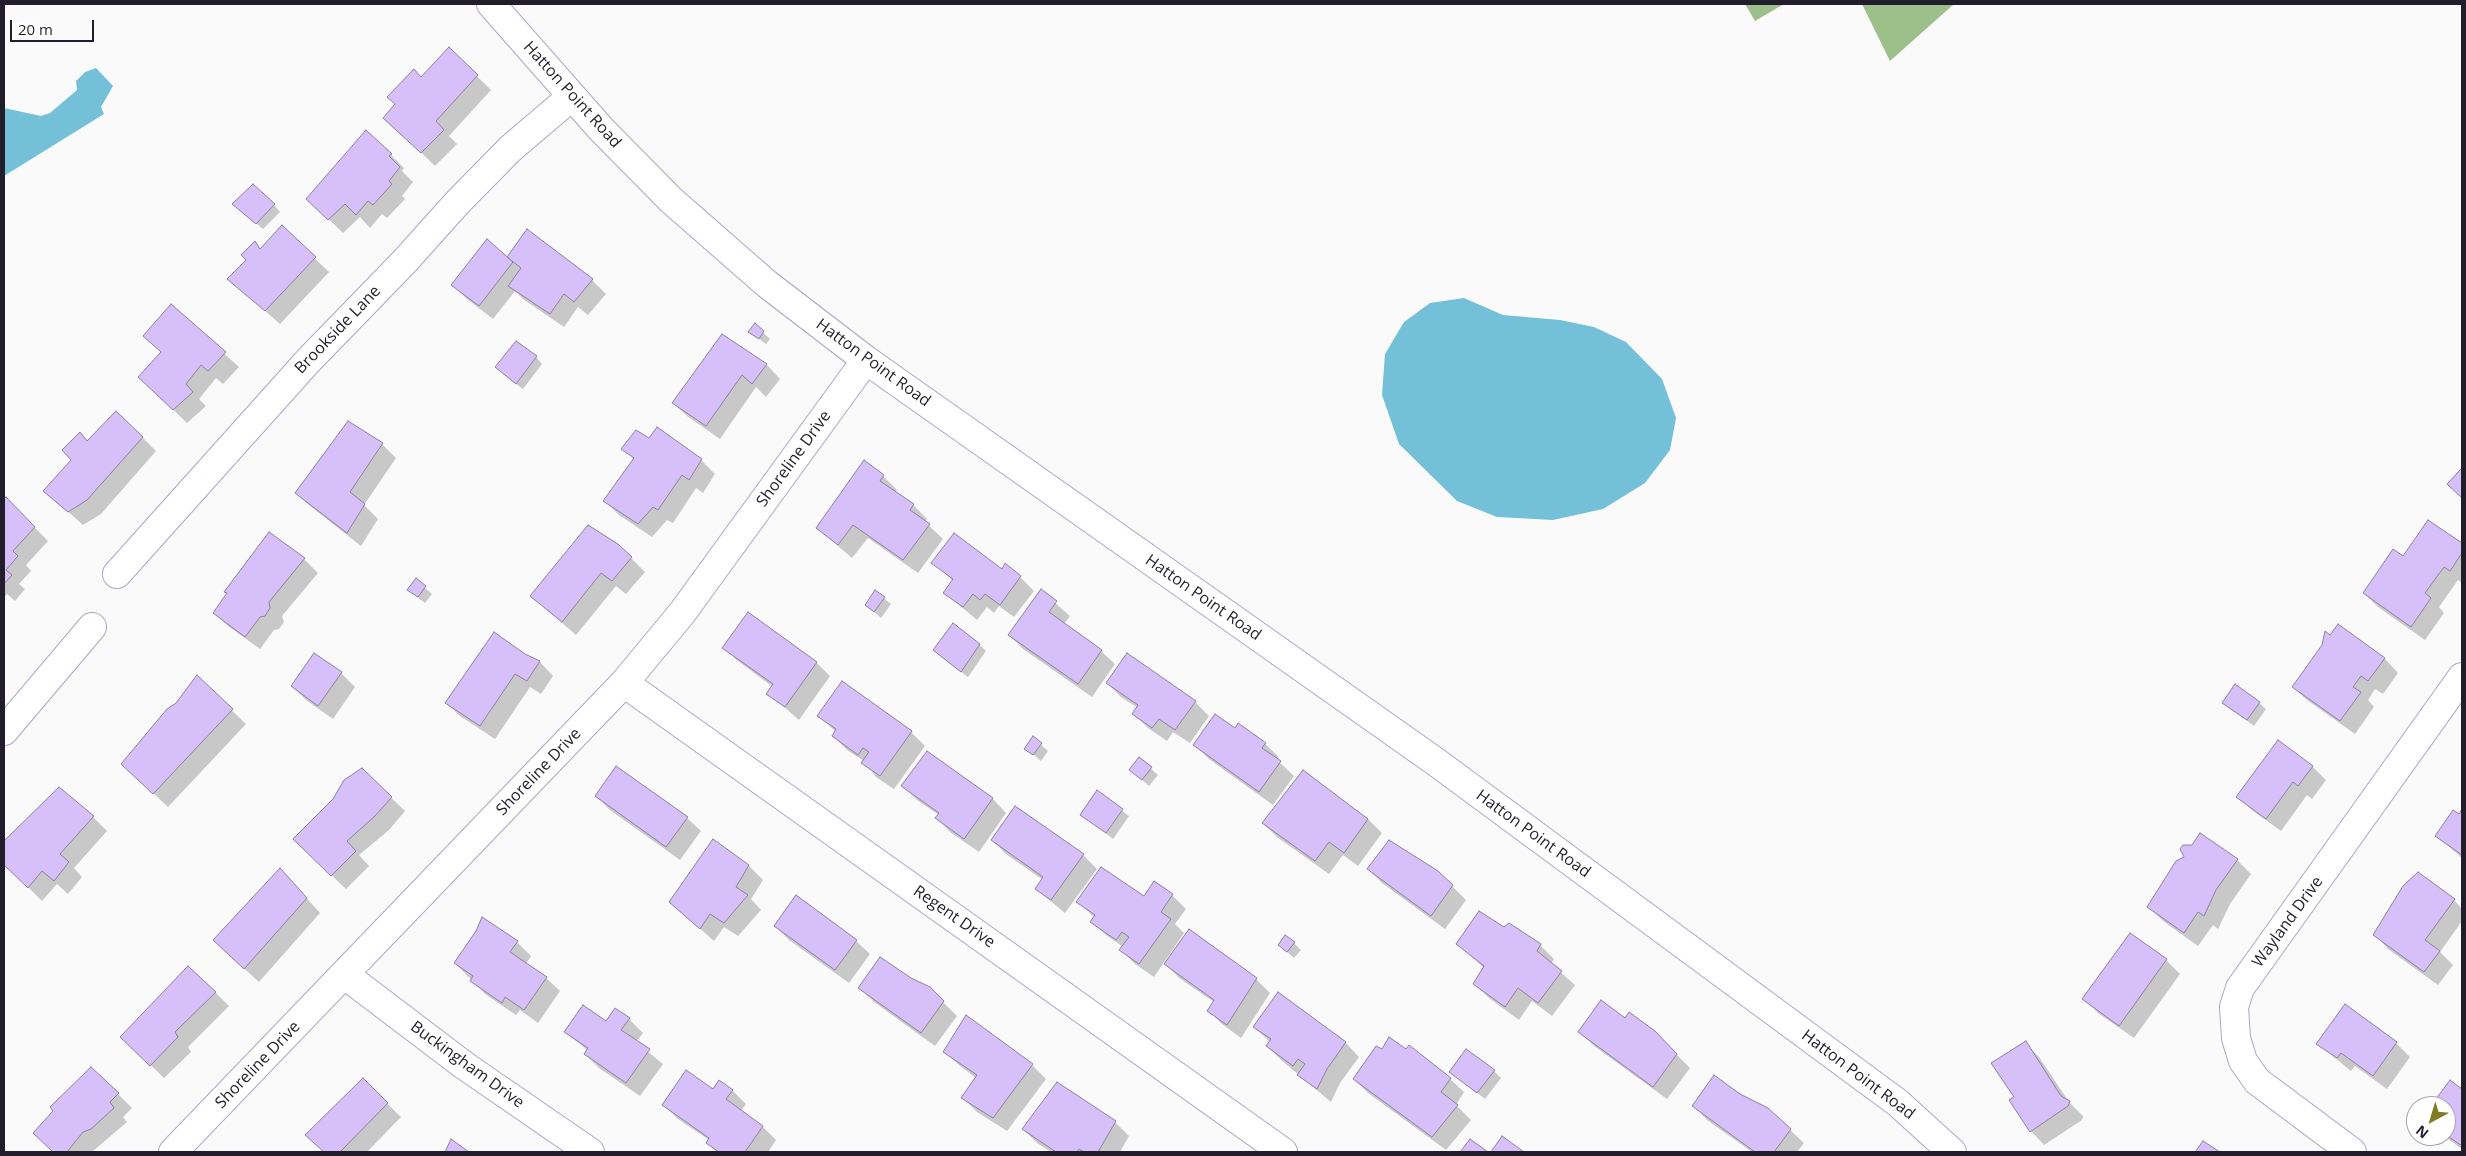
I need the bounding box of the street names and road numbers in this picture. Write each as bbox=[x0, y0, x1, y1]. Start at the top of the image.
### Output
street label: Hatton Point Road bbox=[519, 38, 625, 152]
street label: Brookside Lane bbox=[291, 282, 385, 378]
street label: Hatton Point Road bbox=[812, 315, 934, 411]
street label: Shoreline Drive bbox=[753, 407, 835, 511]
street label: Hatton Point Road bbox=[1141, 551, 1265, 645]
street label: Shoreline Drive bbox=[493, 724, 585, 820]
street label: Hatton Point Road bbox=[1472, 786, 1594, 882]
street label: Wayland Drive bbox=[2249, 873, 2327, 971]
street label: Regent Drive bbox=[909, 882, 999, 952]
street label: Shoreline Drive bbox=[212, 1017, 304, 1113]
street label: Buckingham Drive bbox=[407, 1017, 527, 1113]
street label: Hatton Point Road bbox=[1798, 1026, 1918, 1124]

